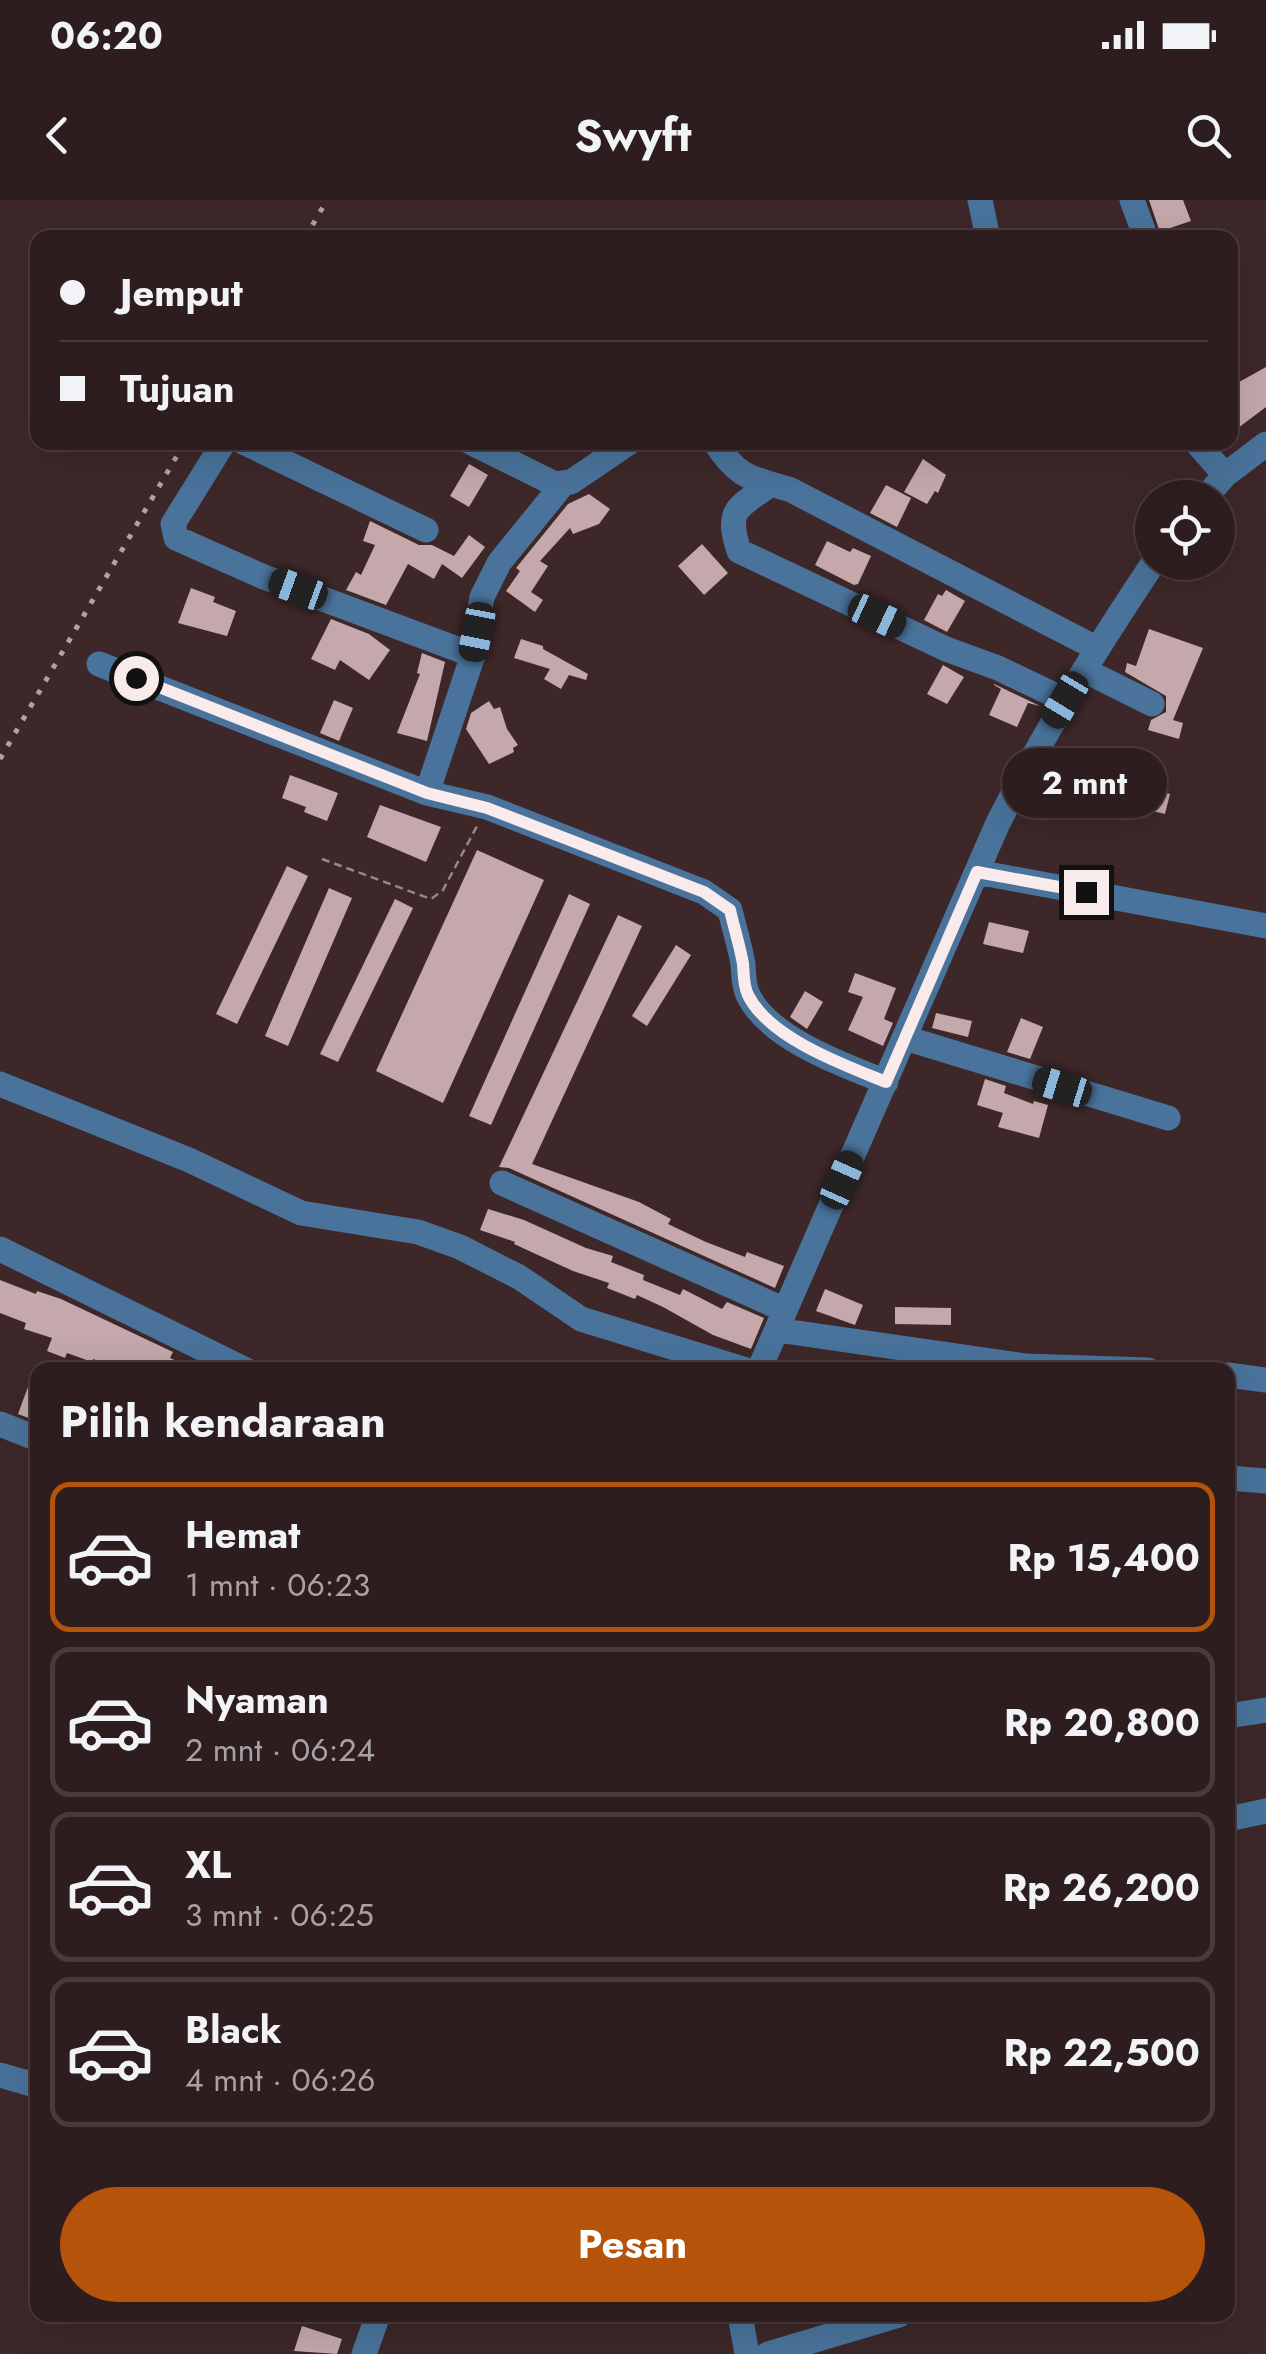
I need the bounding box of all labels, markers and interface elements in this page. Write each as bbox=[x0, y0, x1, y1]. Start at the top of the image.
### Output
text: 06:20 bbox=[50, 8, 163, 63]
text: Swyft bbox=[575, 103, 691, 168]
icon: back bbox=[30, 108, 85, 163]
icon: search bbox=[1181, 108, 1236, 163]
text: Jemput bbox=[120, 265, 243, 320]
text: Tujuan bbox=[120, 361, 235, 416]
map controls bbox=[1135, 480, 1235, 580]
button: locate bbox=[1135, 480, 1235, 580]
car bbox=[265, 565, 331, 613]
car bbox=[843, 590, 911, 642]
car bbox=[457, 600, 497, 664]
route start bbox=[114, 656, 159, 701]
car bbox=[1037, 667, 1093, 733]
callout: 2 mnt bbox=[1004, 747, 1168, 817]
text: 2 mnt bbox=[1042, 760, 1127, 806]
route end bbox=[1064, 870, 1109, 915]
car bbox=[1029, 1064, 1095, 1110]
car bbox=[816, 1146, 868, 1214]
text: Pilih kendaraan bbox=[60, 1389, 386, 1454]
text: Hemat bbox=[185, 1507, 300, 1562]
icon: car bbox=[65, 1512, 155, 1602]
text: Rp 15,400 bbox=[1008, 1530, 1200, 1585]
text: 1 mnt · 06:23 bbox=[185, 1562, 370, 1608]
text: Nyaman bbox=[185, 1672, 329, 1727]
icon: car bbox=[65, 1677, 155, 1767]
text: Rp 20,800 bbox=[1004, 1695, 1200, 1750]
text: 2 mnt · 06:24 bbox=[185, 1727, 375, 1773]
text: XL bbox=[185, 1837, 231, 1892]
icon: car bbox=[65, 1842, 155, 1932]
text: Rp 26,200 bbox=[1003, 1860, 1200, 1915]
text: 3 mnt · 06:25 bbox=[185, 1892, 374, 1938]
text: Black bbox=[185, 2002, 282, 2057]
icon: car bbox=[65, 2007, 155, 2097]
text: Rp 22,500 bbox=[1004, 2025, 1200, 2080]
text: 4 mnt · 06:26 bbox=[185, 2057, 375, 2103]
button: Pesan bbox=[60, 2187, 1205, 2302]

